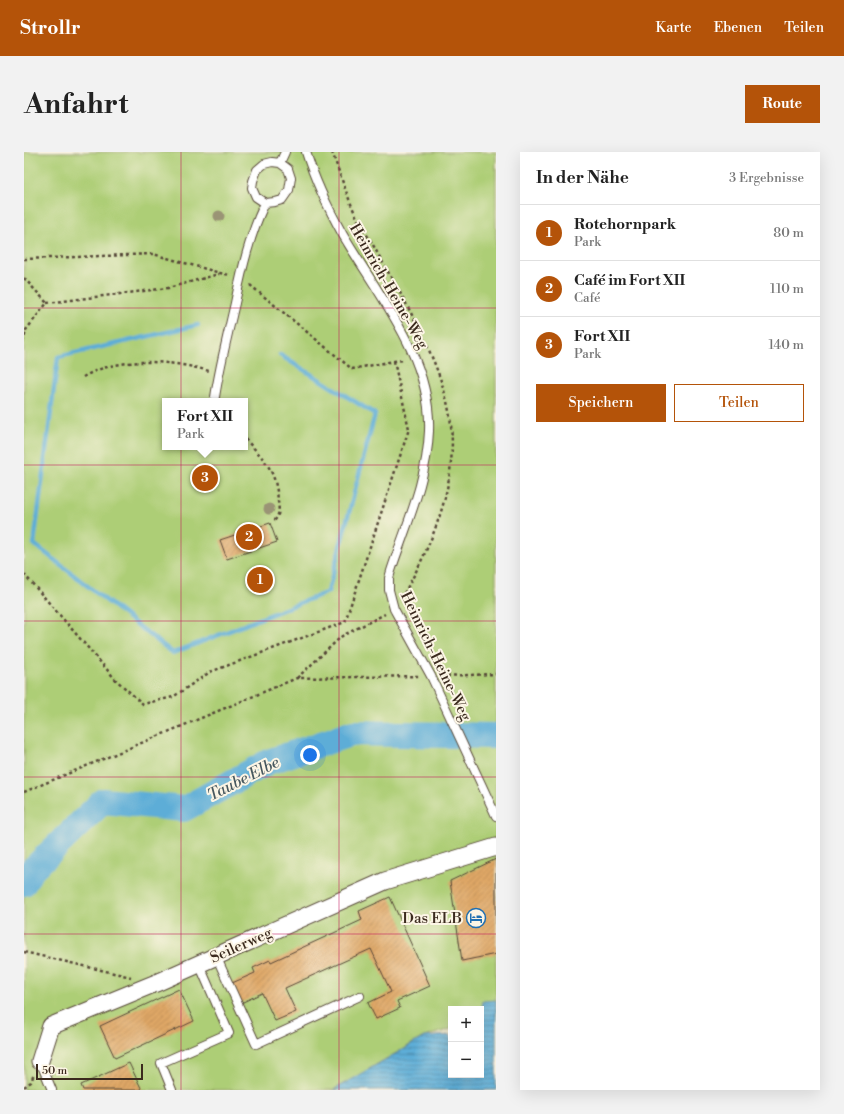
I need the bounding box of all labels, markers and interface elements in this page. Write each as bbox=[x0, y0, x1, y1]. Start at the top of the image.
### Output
text: Strollr bbox=[20, 16, 81, 40]
text: Karte bbox=[655, 19, 692, 37]
text: Ebenen bbox=[714, 19, 762, 37]
text: Teilen bbox=[784, 19, 824, 37]
button: Route bbox=[745, 85, 820, 123]
text: Anfahrt bbox=[24, 87, 128, 122]
text: In der Nähe bbox=[536, 167, 629, 189]
text: 3 Ergebnisse bbox=[729, 170, 804, 186]
text: Rotehornpark bbox=[574, 215, 676, 234]
street label: Heinrich-Heine-Weg bbox=[345, 220, 432, 353]
text: 1 bbox=[546, 225, 552, 241]
text: 80 m bbox=[773, 225, 804, 241]
text: Park bbox=[574, 234, 601, 250]
text: Café im Fort XII bbox=[574, 271, 685, 290]
text: 2 bbox=[545, 281, 553, 297]
text: 110 m bbox=[770, 281, 804, 297]
text: Café bbox=[574, 290, 601, 306]
text: Fort XII bbox=[574, 327, 630, 346]
text: 3 bbox=[545, 337, 553, 353]
text: 140 m bbox=[768, 337, 804, 353]
text: Park bbox=[574, 346, 601, 362]
button: Speichern bbox=[536, 384, 666, 422]
button: Teilen bbox=[674, 384, 804, 422]
popup bbox=[162, 398, 248, 450]
text: Fort XII bbox=[177, 407, 233, 426]
text: Park bbox=[177, 426, 204, 442]
pin: 3 bbox=[192, 463, 218, 493]
pin: 2 bbox=[236, 522, 262, 552]
pin: 1 bbox=[247, 565, 273, 595]
street label: Heinrich-Heine-Weg bbox=[396, 588, 475, 724]
your location bbox=[300, 745, 320, 765]
water label: Taube Elbe bbox=[204, 752, 283, 805]
hotel icon: Das ELB bbox=[465, 907, 487, 929]
place label: Das ELB bbox=[402, 909, 462, 928]
street label: Seilerweg bbox=[207, 923, 275, 968]
map controls bbox=[448, 1006, 484, 1078]
button: + bbox=[448, 1006, 484, 1042]
button: − bbox=[448, 1042, 484, 1078]
scale bar bbox=[36, 1062, 143, 1081]
text: 50 m bbox=[42, 1064, 67, 1078]

